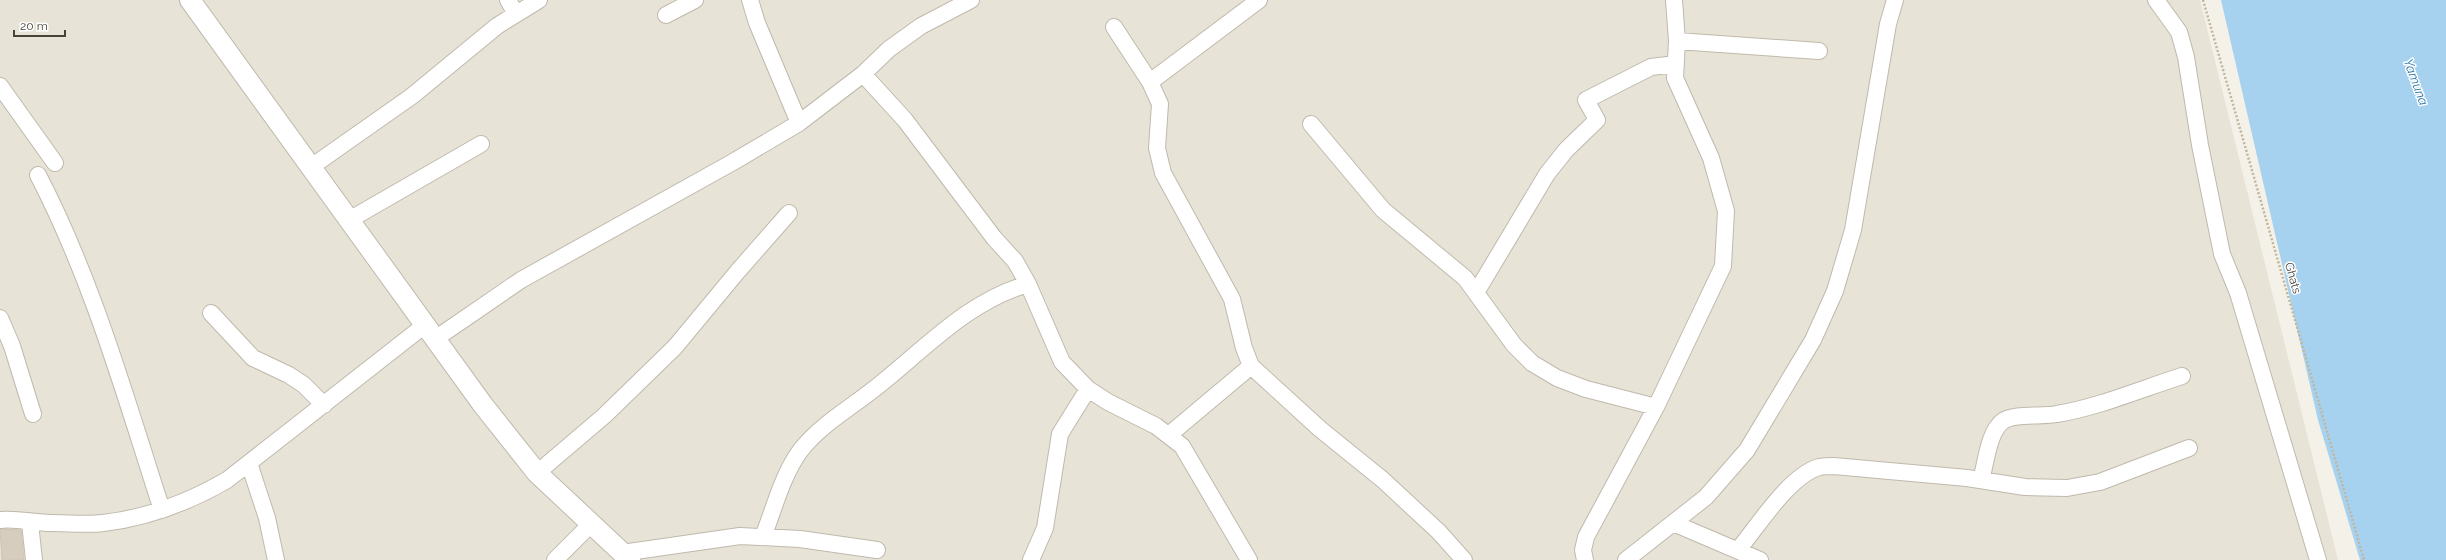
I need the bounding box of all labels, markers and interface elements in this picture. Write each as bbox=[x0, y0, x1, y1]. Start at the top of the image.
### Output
scale bar bbox=[14, 12, 65, 38]
text: 20 m bbox=[20, 19, 48, 33]
water label: Yamuna bbox=[2401, 57, 2431, 108]
street label: Ghats bbox=[2282, 261, 2304, 295]

